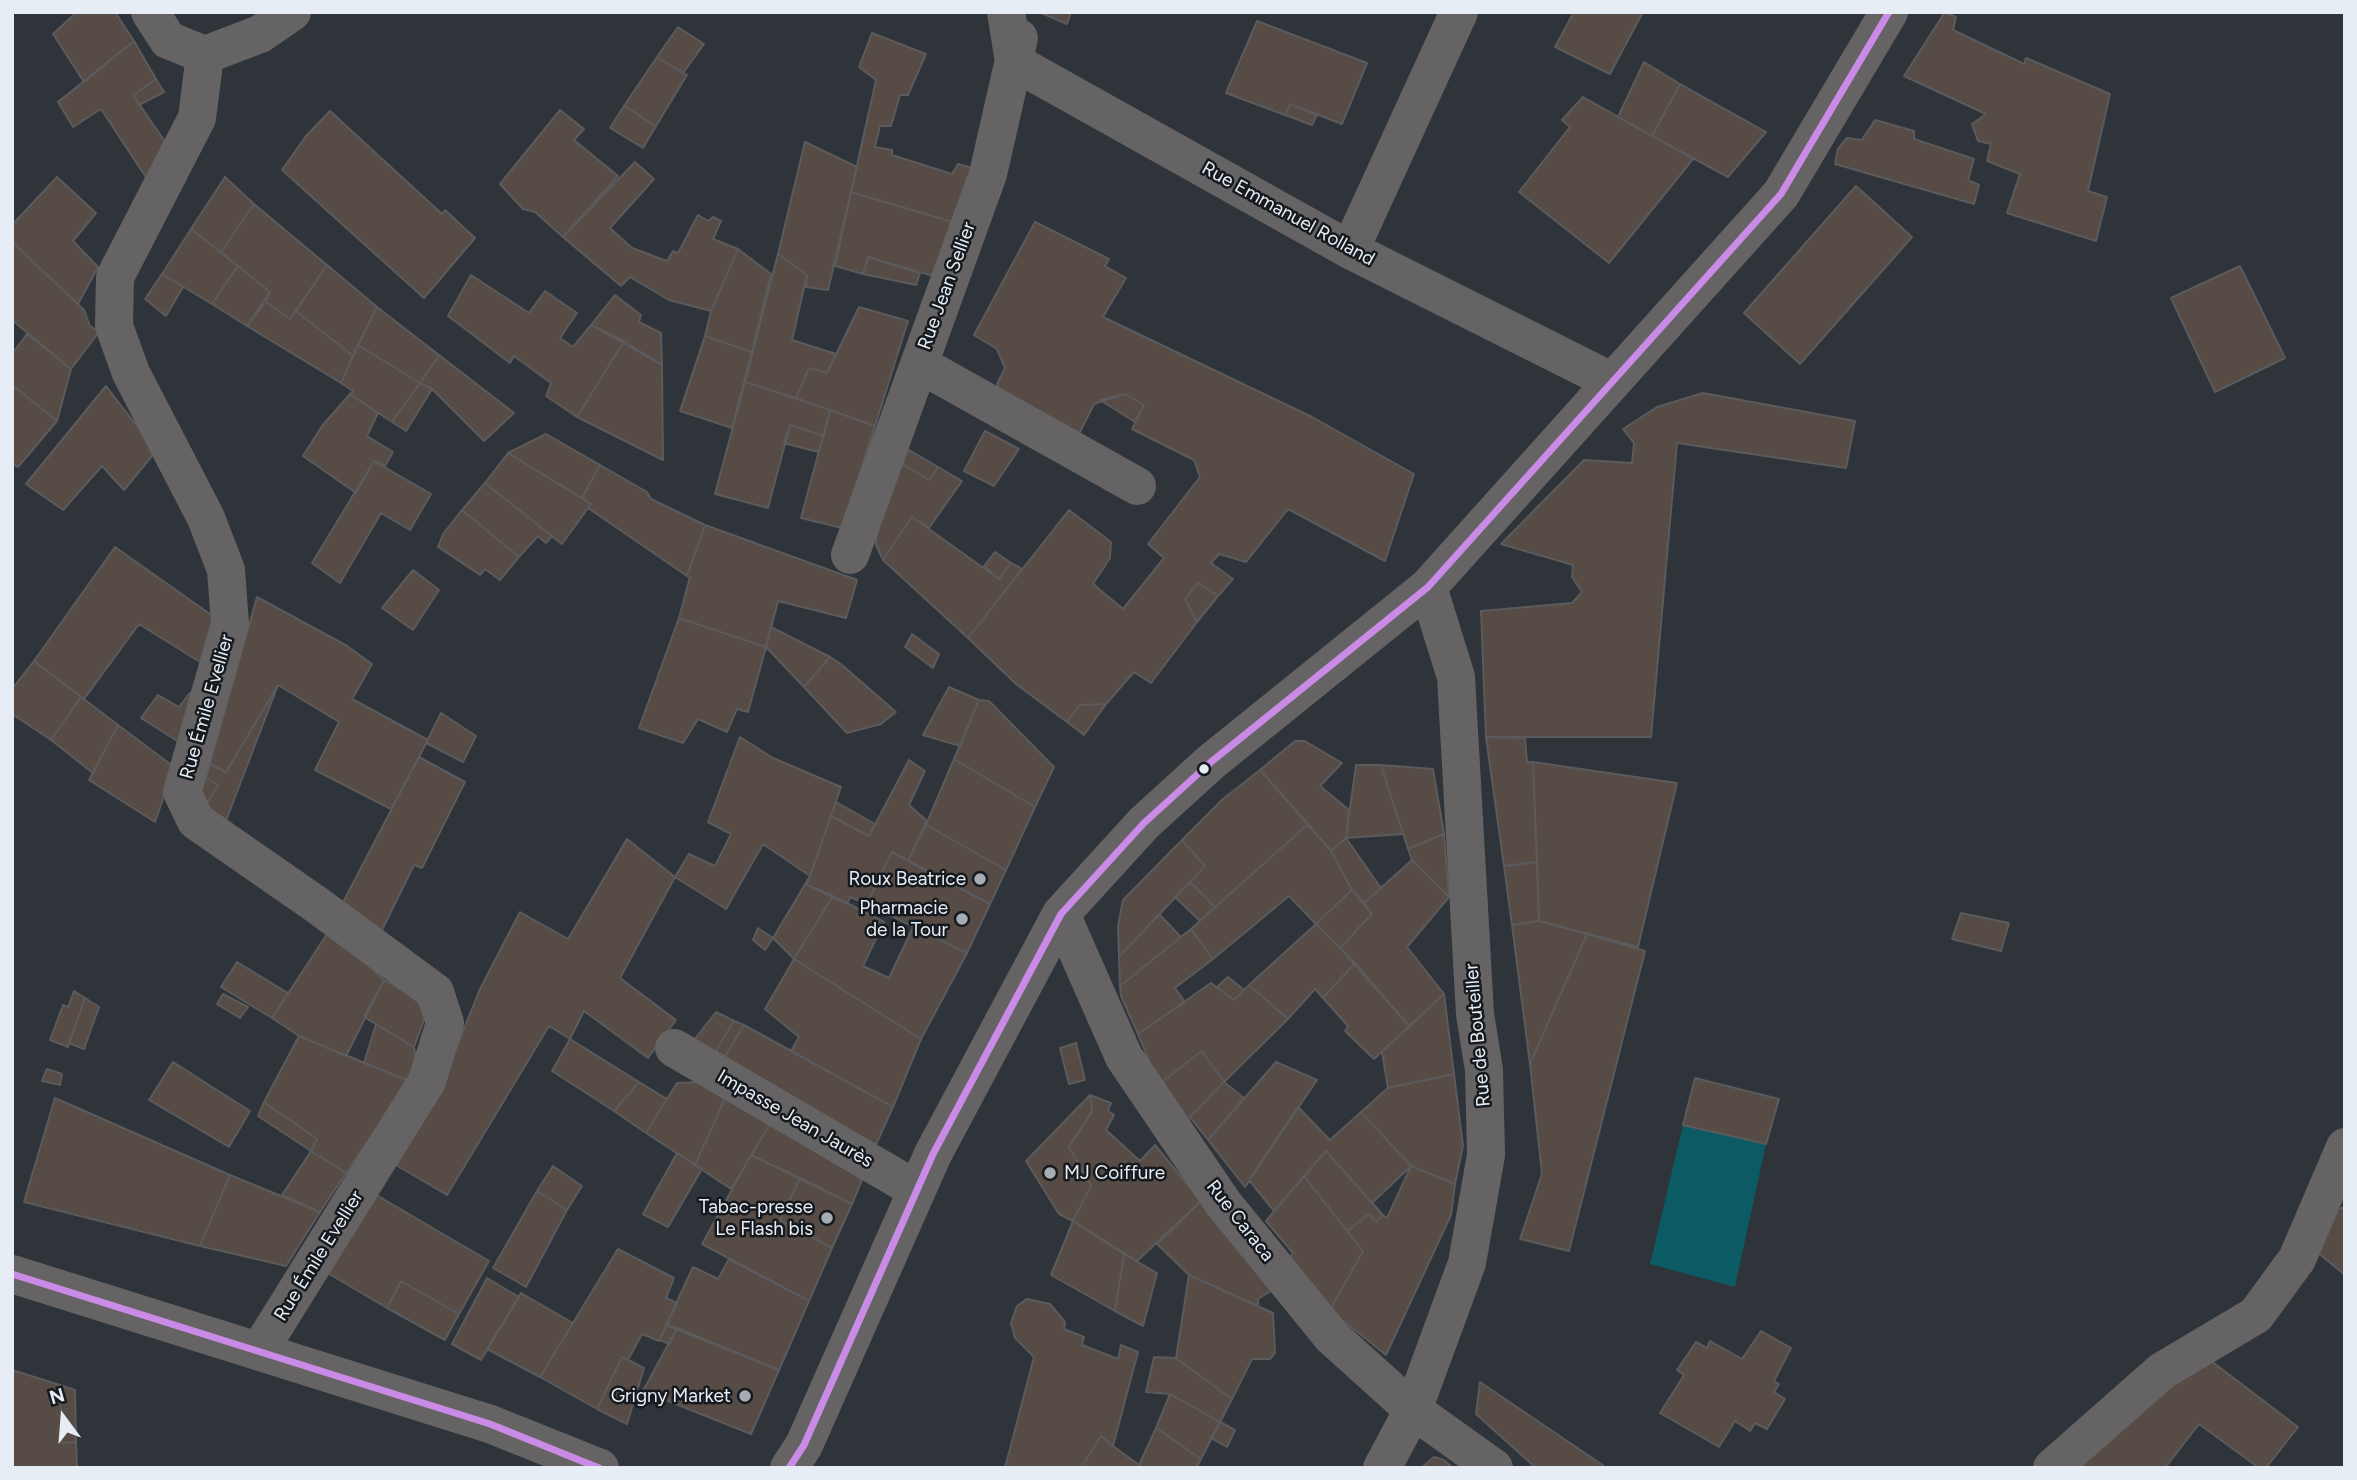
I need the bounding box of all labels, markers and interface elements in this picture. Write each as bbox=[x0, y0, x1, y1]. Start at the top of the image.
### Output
street label: Rue Emmanuel Rolland bbox=[1198, 157, 1378, 271]
street label: Rue Jean Sellier bbox=[913, 219, 981, 353]
street label: Rue Émile Evellier bbox=[175, 632, 239, 782]
unlabelled marker bbox=[1197, 762, 1211, 776]
place label: Roux Beatrice bbox=[848, 868, 966, 890]
marker: Roux Beatrice bbox=[972, 871, 988, 887]
place label: Pharmacie de la Tour bbox=[859, 897, 948, 941]
marker: Pharmacie de la Tour bbox=[954, 911, 970, 927]
street label: Rue de Bouteiller bbox=[1460, 962, 1496, 1108]
street label: Impasse Jean Jaurès bbox=[713, 1065, 877, 1173]
place label: MJ Coiffure bbox=[1064, 1162, 1165, 1184]
marker: MJ Coiffure bbox=[1042, 1165, 1058, 1181]
street label: Rue Caraca bbox=[1201, 1176, 1279, 1266]
street label: Rue Émile Evellier bbox=[270, 1187, 368, 1325]
place label: Tabac-presse Le Flash bis bbox=[699, 1196, 813, 1240]
marker: Tabac-presse Le Flash bis bbox=[819, 1210, 835, 1226]
north arrow bbox=[28, 1382, 98, 1452]
text: N bbox=[47, 1383, 67, 1409]
place label: Grigny Market bbox=[611, 1385, 731, 1407]
marker: Grigny Market bbox=[737, 1388, 753, 1404]

